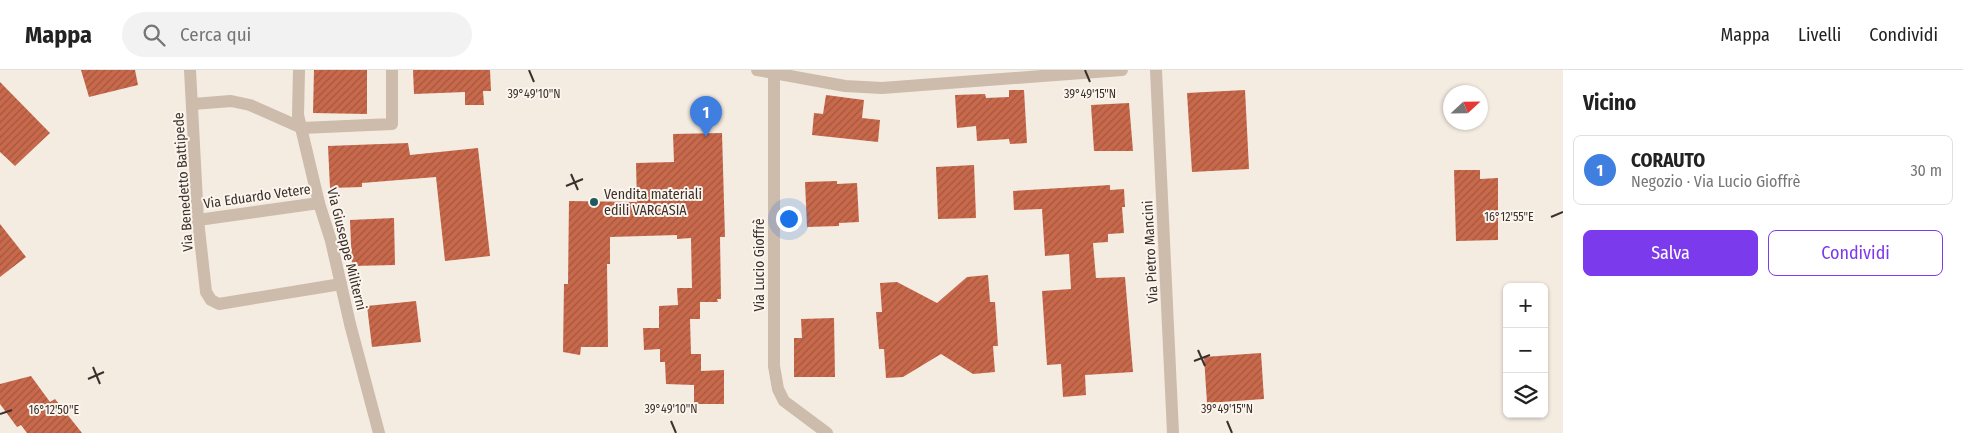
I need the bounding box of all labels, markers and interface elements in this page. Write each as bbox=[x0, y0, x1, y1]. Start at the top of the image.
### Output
search box bbox=[122, 12, 472, 57]
text: Mappa bbox=[25, 21, 92, 49]
icon: search bbox=[140, 21, 168, 49]
text: Cerca qui bbox=[180, 23, 251, 46]
text: Mappa bbox=[1721, 24, 1770, 46]
text: Livelli bbox=[1798, 24, 1841, 46]
text: Condividi bbox=[1869, 24, 1938, 46]
north arrow bbox=[1443, 85, 1488, 130]
text: 39°49'10"N bbox=[507, 87, 561, 101]
text: 39°49'15"N bbox=[1064, 87, 1116, 101]
text: Vicino bbox=[1583, 90, 1636, 116]
pin: 1 bbox=[690, 96, 722, 137]
street label: Via Benedetto Battipede bbox=[170, 112, 197, 252]
text: CORAUTO bbox=[1631, 149, 1705, 172]
text: 1 bbox=[1597, 161, 1603, 180]
text: 30 m bbox=[1910, 161, 1942, 180]
text: Negozio · Via Lucio Gioffrè bbox=[1631, 172, 1800, 191]
street label: Via Eduardo Vetere bbox=[202, 181, 312, 212]
street label: Via Giuseppe Militerni bbox=[323, 186, 370, 312]
place label: Vendita materiali edili VARCASIA bbox=[604, 186, 702, 219]
marker: Vendita materiali edili VARCASIA bbox=[588, 196, 600, 208]
street label: Via Pietro Mancini bbox=[1139, 200, 1162, 304]
your location bbox=[776, 206, 802, 232]
text: 16°12'55"E bbox=[1484, 210, 1534, 224]
street label: Via Lucio Gioffrè bbox=[751, 218, 768, 312]
button: Salva bbox=[1583, 230, 1758, 276]
button: Condividi bbox=[1768, 230, 1943, 276]
map controls bbox=[1503, 283, 1548, 418]
button: + bbox=[1503, 283, 1548, 328]
button: − bbox=[1503, 328, 1548, 373]
button: layers bbox=[1503, 373, 1548, 418]
text: 39°49'10"N bbox=[644, 402, 698, 416]
text: 39°49'15"N bbox=[1201, 402, 1253, 416]
text: 16°12'50"E bbox=[29, 403, 80, 417]

